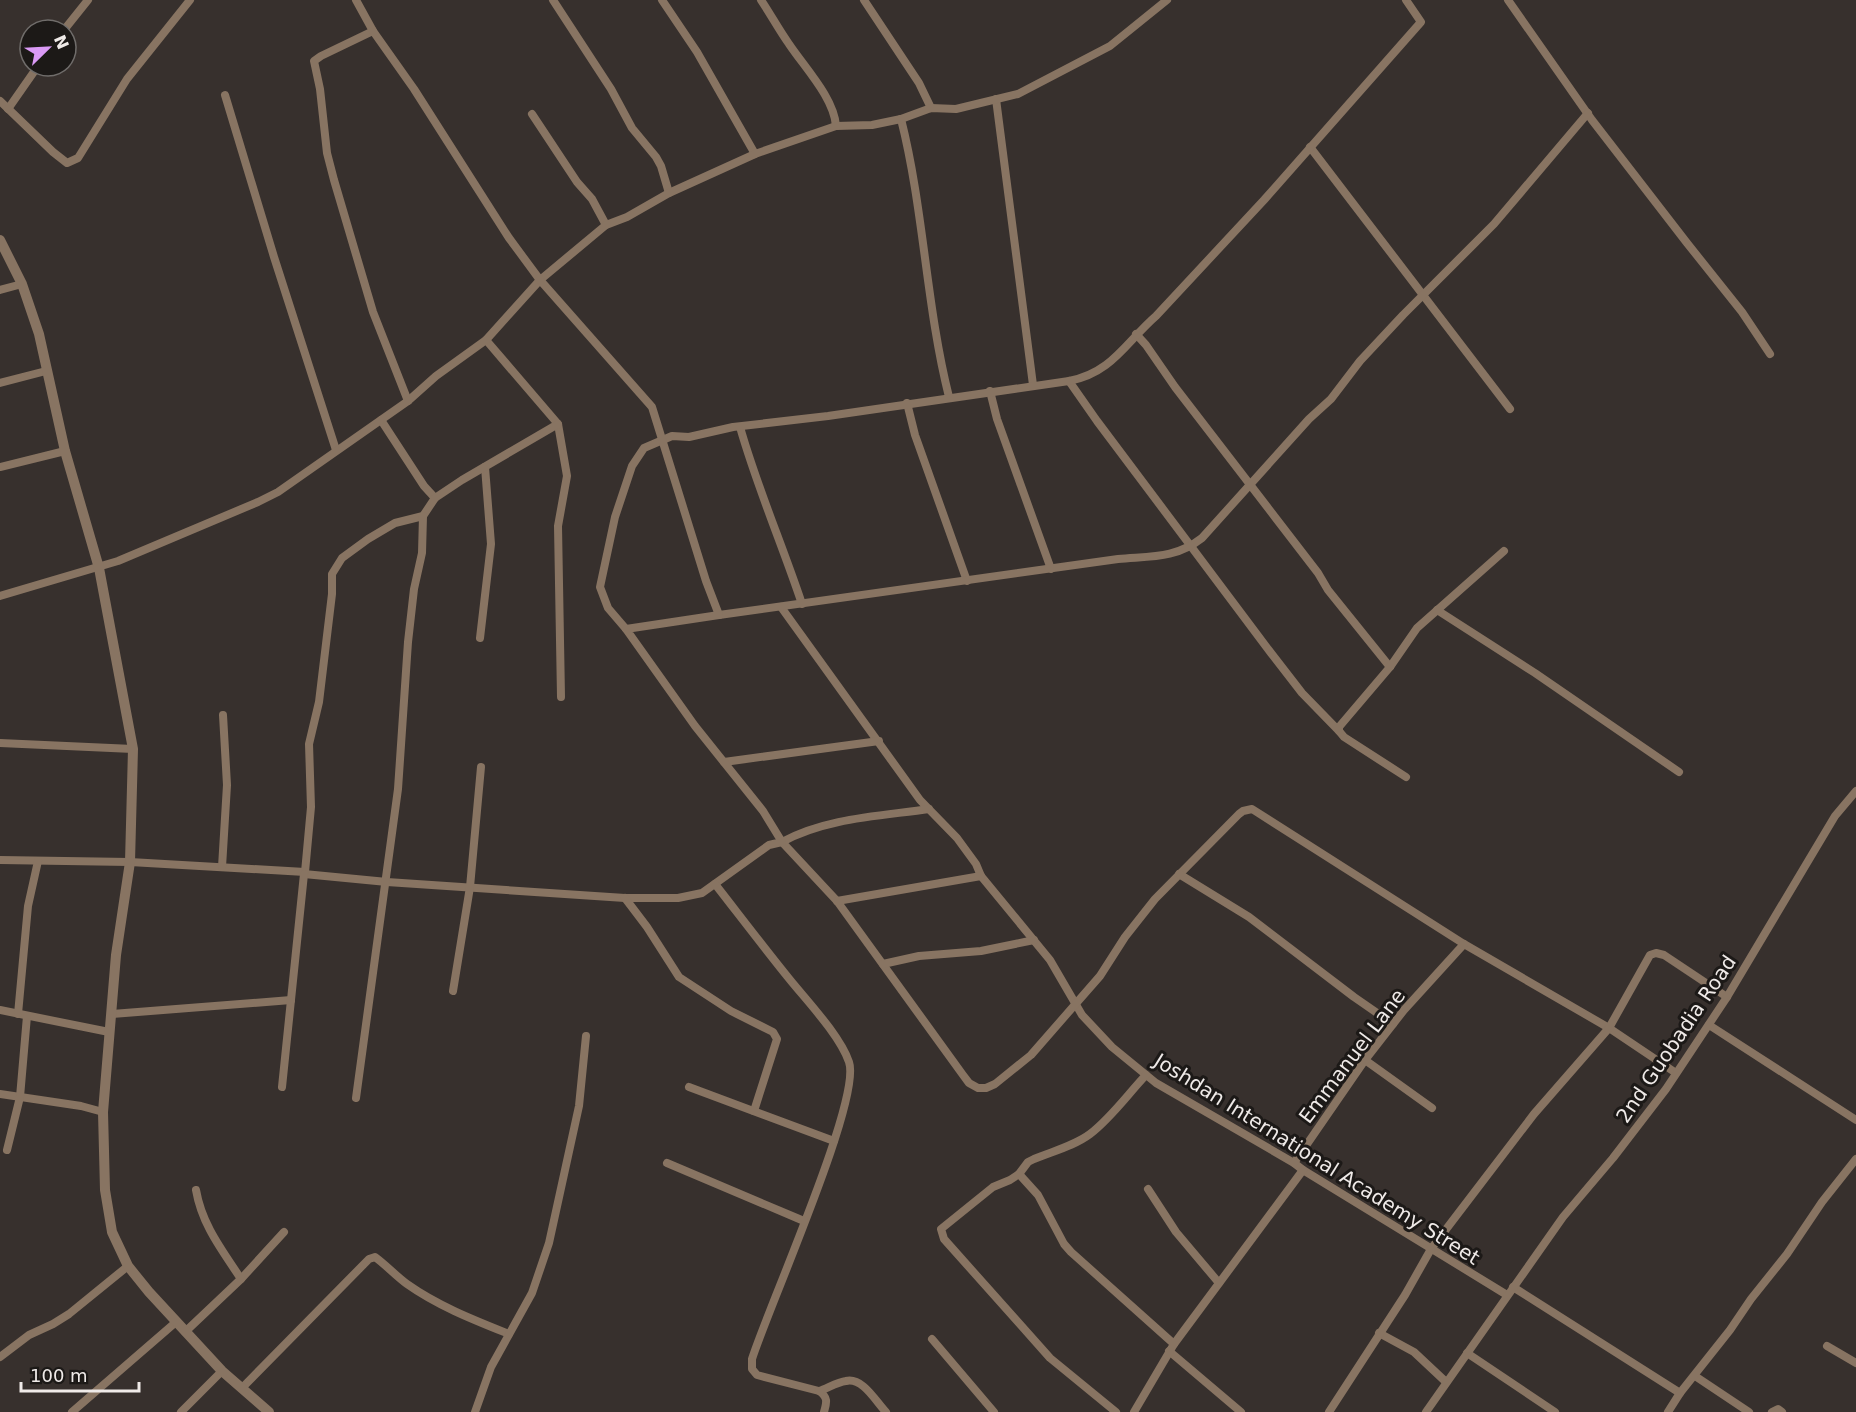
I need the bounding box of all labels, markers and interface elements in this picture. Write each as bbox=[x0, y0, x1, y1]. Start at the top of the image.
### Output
north arrow bbox=[18, 18, 78, 78]
text: N bbox=[50, 32, 73, 52]
street label: 2nd Guobadia Road bbox=[1611, 951, 1741, 1127]
street label: Emmanuel Lane bbox=[1294, 984, 1410, 1128]
street label: Joshdan International Academy Street bbox=[1148, 1047, 1484, 1270]
scale bar bbox=[21, 1355, 140, 1393]
text: 100 m bbox=[30, 1365, 88, 1386]

